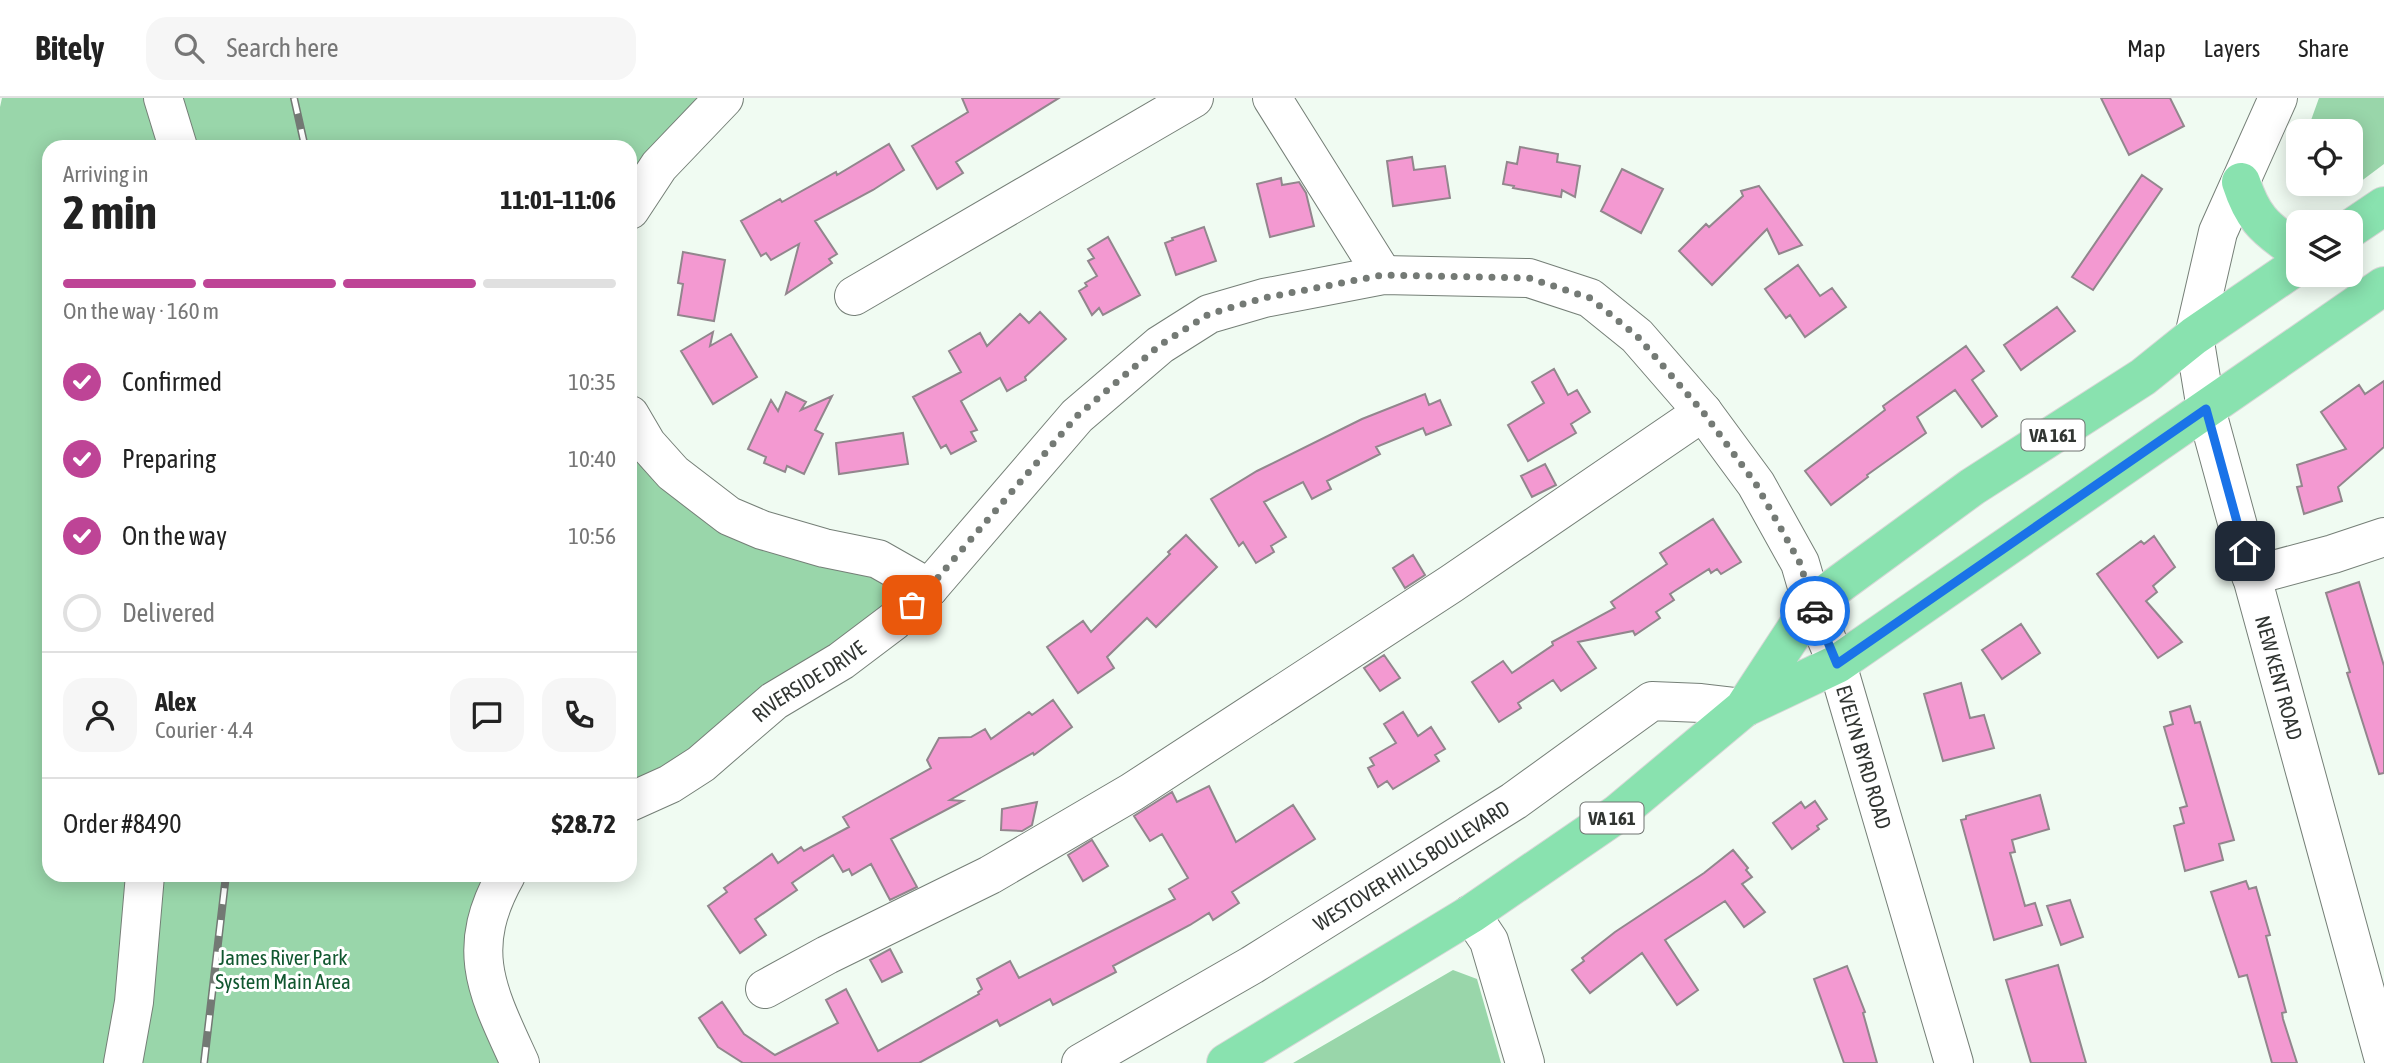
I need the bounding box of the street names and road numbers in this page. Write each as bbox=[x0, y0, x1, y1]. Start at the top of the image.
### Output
road number: VA 161 bbox=[2022, 420, 2084, 450]
street label: NEW KENT ROAD bbox=[2251, 613, 2308, 742]
street label: RIVERSIDE DRIVE bbox=[747, 635, 870, 727]
street label: EVELYN BYRD ROAD bbox=[1832, 682, 1897, 832]
street label: WESTOVER HILLS BOULEVARD bbox=[1309, 795, 1514, 935]
road number: VA 161 bbox=[1580, 803, 1644, 834]

